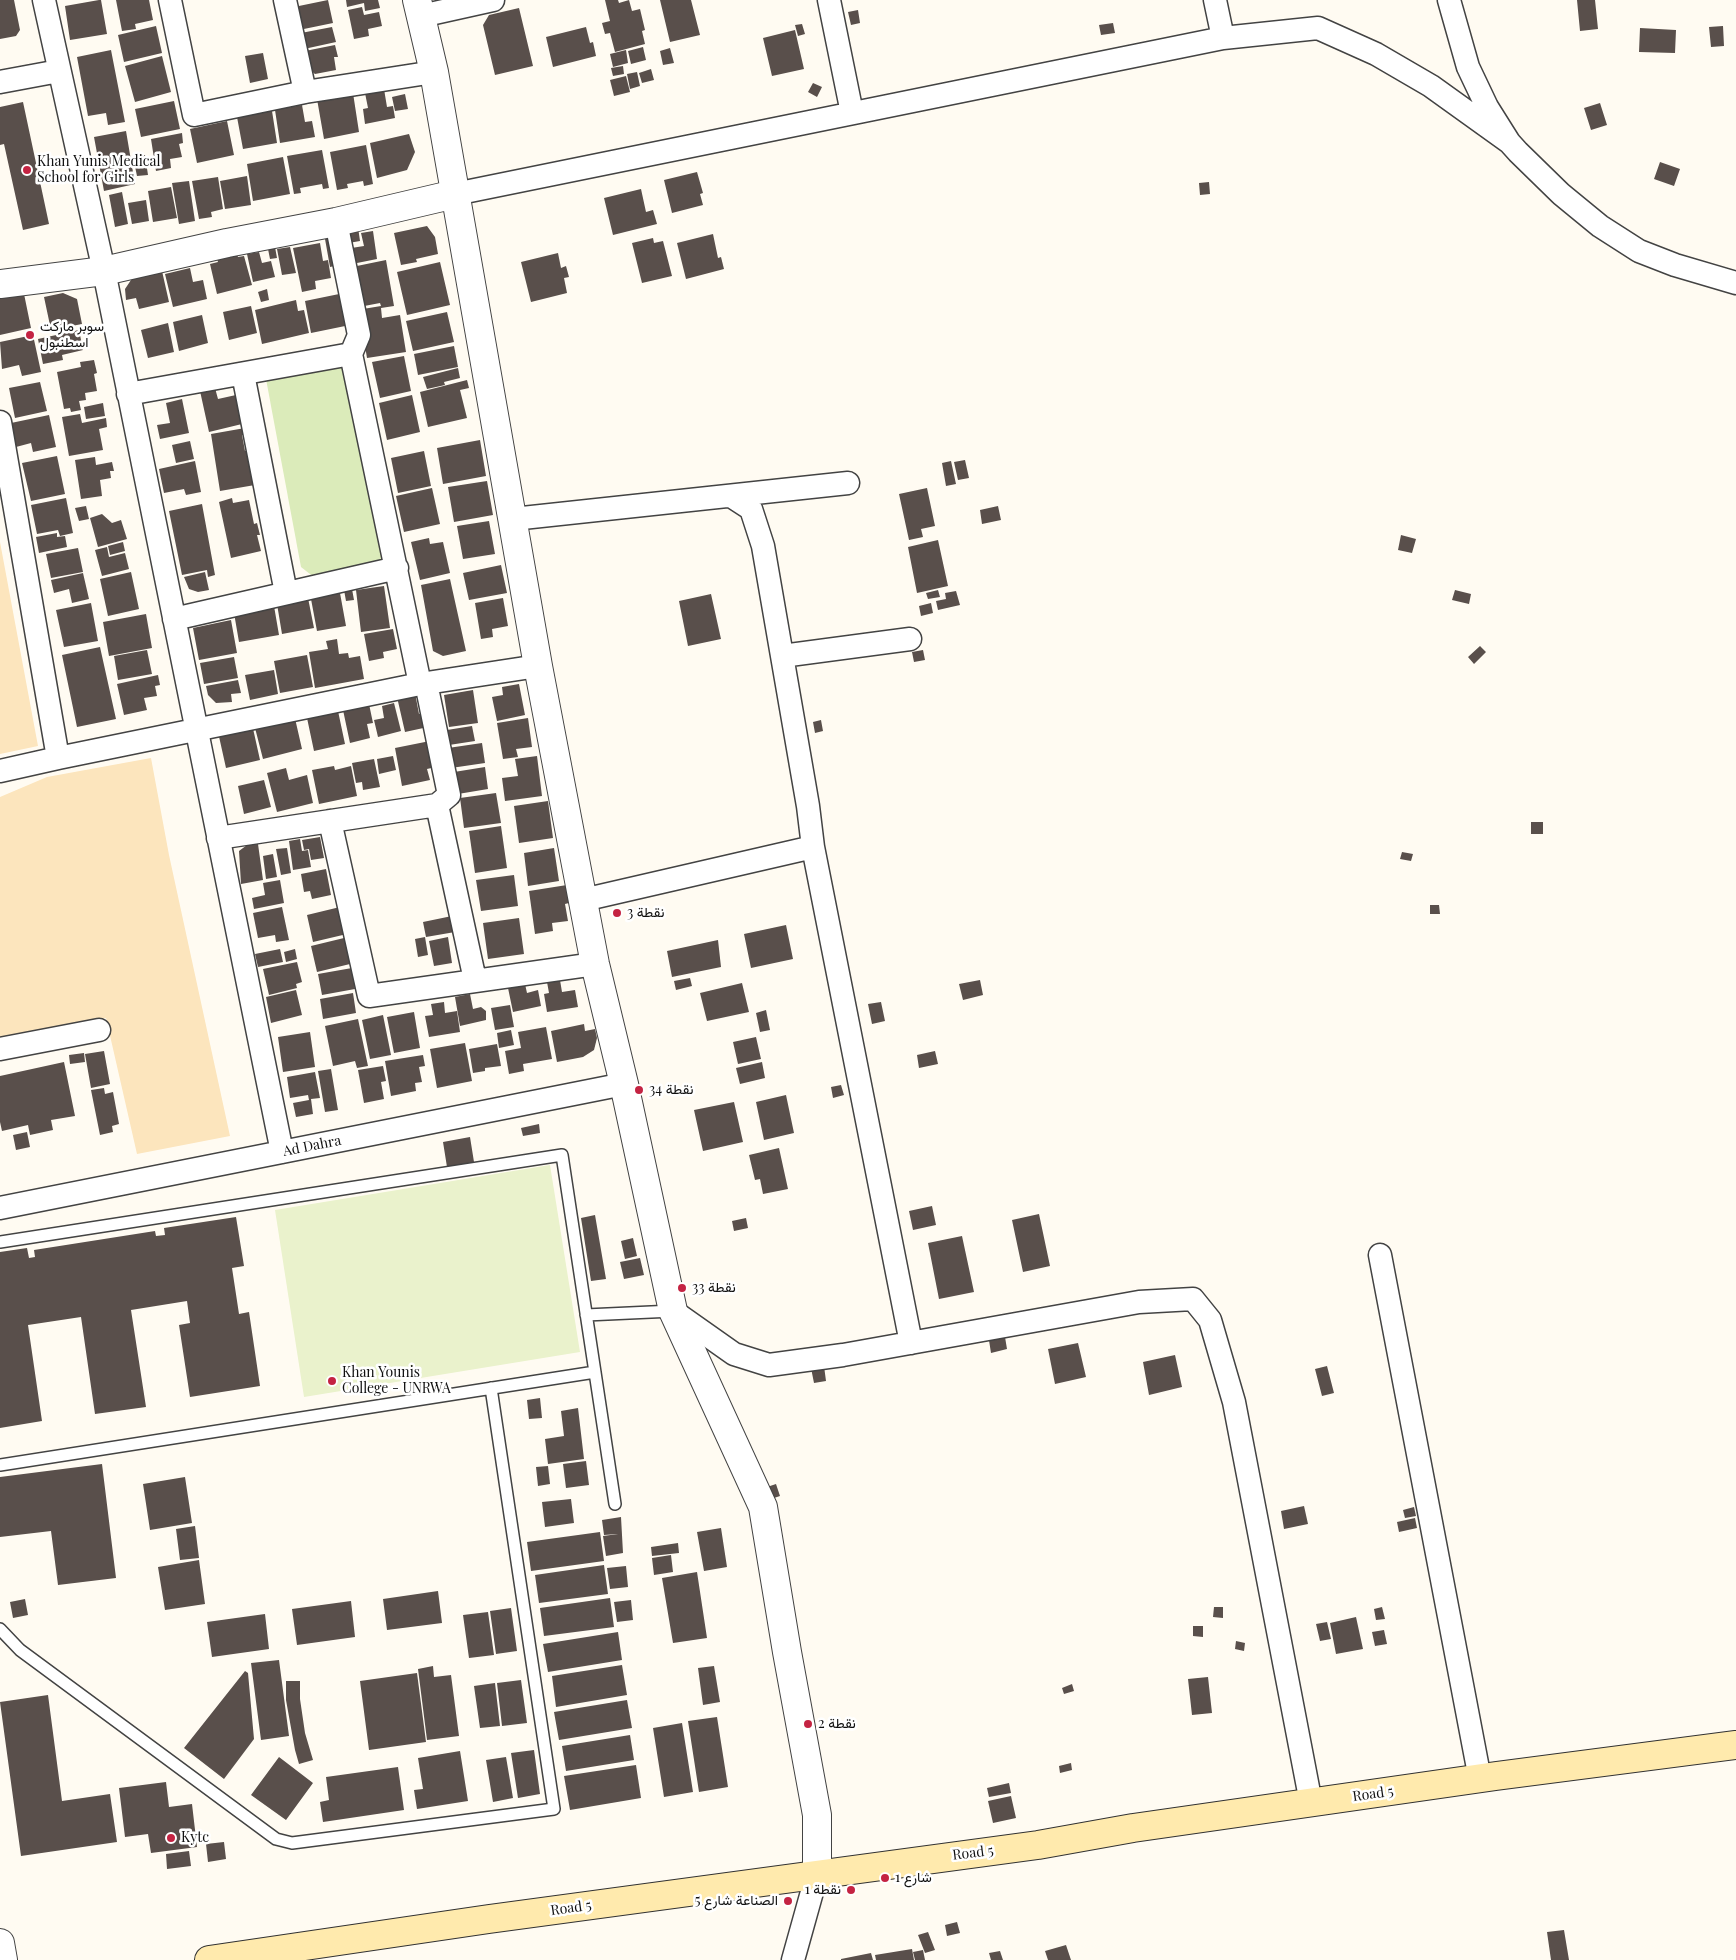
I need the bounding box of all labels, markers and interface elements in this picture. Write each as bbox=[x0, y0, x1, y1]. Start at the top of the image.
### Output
place label: Khan Yunis Medical School for Girls bbox=[37, 154, 161, 186]
marker: Khan Yunis Medical School for Girls bbox=[21, 164, 33, 176]
place label: سوبر ماركت اسطنبول bbox=[40, 319, 104, 352]
marker: سوبر ماركت اسطنبول bbox=[24, 329, 36, 341]
place label: نقطة 3 bbox=[627, 905, 664, 921]
marker: نقطة 3 bbox=[611, 907, 623, 919]
place label: نقطة 34 bbox=[649, 1082, 693, 1098]
marker: نقطة 34 bbox=[633, 1084, 645, 1096]
street label: Ad Dahra bbox=[281, 1132, 343, 1160]
place label: نقطة 33 bbox=[692, 1280, 736, 1296]
marker: نقطة 33 bbox=[676, 1282, 688, 1294]
place label: Khan Younis College - UNRWA bbox=[342, 1365, 451, 1398]
marker: Khan Younis College - UNRWA bbox=[326, 1375, 338, 1387]
place label: نقطة 2 bbox=[818, 1716, 856, 1732]
marker: نقطة 2 bbox=[802, 1718, 814, 1730]
street label: Road 5 bbox=[1351, 1783, 1395, 1805]
place label: Kytc bbox=[181, 1830, 209, 1846]
marker: Kytc bbox=[165, 1832, 177, 1844]
street label: Road 5 bbox=[952, 1842, 994, 1864]
place label: شارع 1 bbox=[895, 1870, 932, 1886]
marker: شارع 1 bbox=[879, 1872, 891, 1884]
place label: نقطة 1 bbox=[805, 1882, 841, 1898]
marker: نقطة 1 bbox=[845, 1884, 857, 1896]
place label: الصناعة شارع 5 bbox=[695, 1893, 778, 1909]
marker: الصناعة شارع 5 bbox=[782, 1895, 794, 1907]
street label: Road 5 bbox=[549, 1897, 593, 1919]

